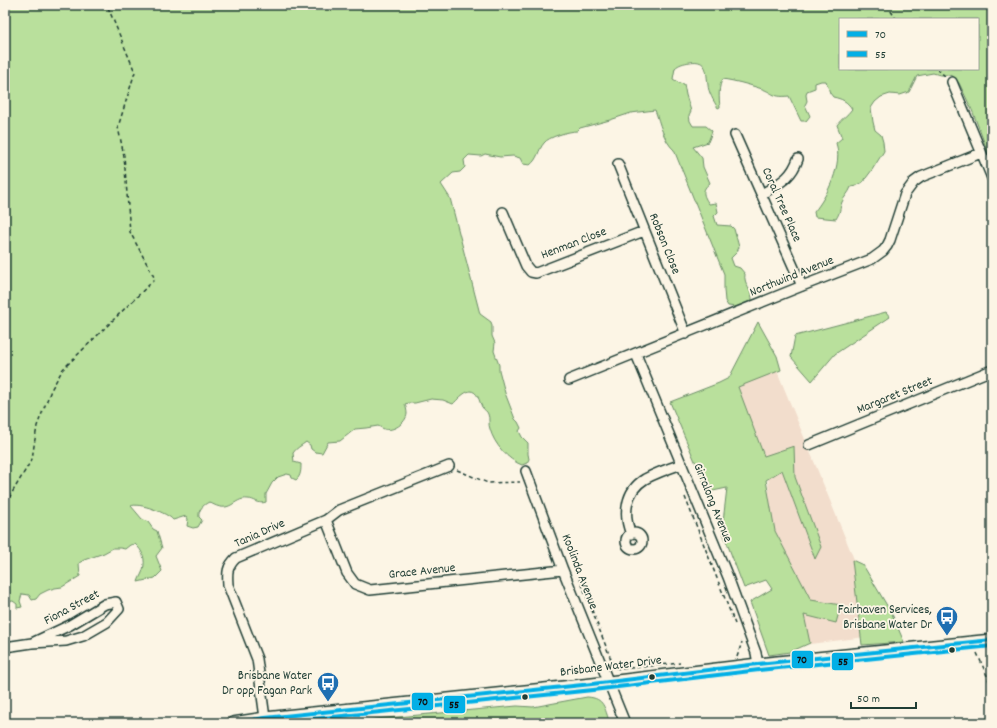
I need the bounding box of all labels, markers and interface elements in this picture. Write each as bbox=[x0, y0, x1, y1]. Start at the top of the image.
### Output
legend bbox=[839, 18, 979, 70]
text: 70 bbox=[875, 27, 886, 44]
text: 55 bbox=[875, 47, 886, 64]
street label: Coral Tree Place bbox=[756, 165, 806, 246]
street label: Robson Close bbox=[643, 211, 685, 278]
street label: Henman Close bbox=[538, 223, 610, 265]
street label: Northwind Avenue bbox=[747, 251, 837, 303]
street label: Margaret Street bbox=[854, 372, 936, 420]
street label: Girralong Avenue bbox=[687, 461, 737, 546]
street label: Tania Drive bbox=[232, 514, 289, 554]
street label: Koolinda Avenue bbox=[556, 531, 602, 613]
street label: Grace Avenue bbox=[388, 559, 457, 585]
street label: Fiona Street bbox=[41, 585, 103, 631]
place label: Fairhaven Services, Brisbane Water Dr bbox=[838, 601, 932, 635]
bus stop icon: Fairhaven Services, Brisbane Water Dr bbox=[934, 604, 960, 637]
unlabelled marker bbox=[947, 645, 957, 655]
line badge: 70 bbox=[791, 650, 814, 669]
street label: Brisbane Water Drive bbox=[559, 651, 663, 683]
line badge: 55 bbox=[831, 652, 854, 671]
text: 70 bbox=[797, 653, 807, 669]
text: 55 bbox=[838, 655, 848, 671]
place label: Brisbane Water Dr opp Fagan Park bbox=[222, 667, 312, 701]
bus stop icon: Brisbane Water Dr opp Fagan Park bbox=[315, 670, 341, 703]
unlabelled marker bbox=[647, 672, 657, 682]
scale bar bbox=[851, 684, 916, 710]
text: 50 m bbox=[857, 691, 880, 708]
line badge: 70 bbox=[411, 692, 434, 711]
unlabelled marker bbox=[520, 692, 530, 702]
text: 70 bbox=[418, 695, 428, 711]
line badge: 55 bbox=[443, 695, 466, 714]
text: 55 bbox=[449, 698, 459, 714]

